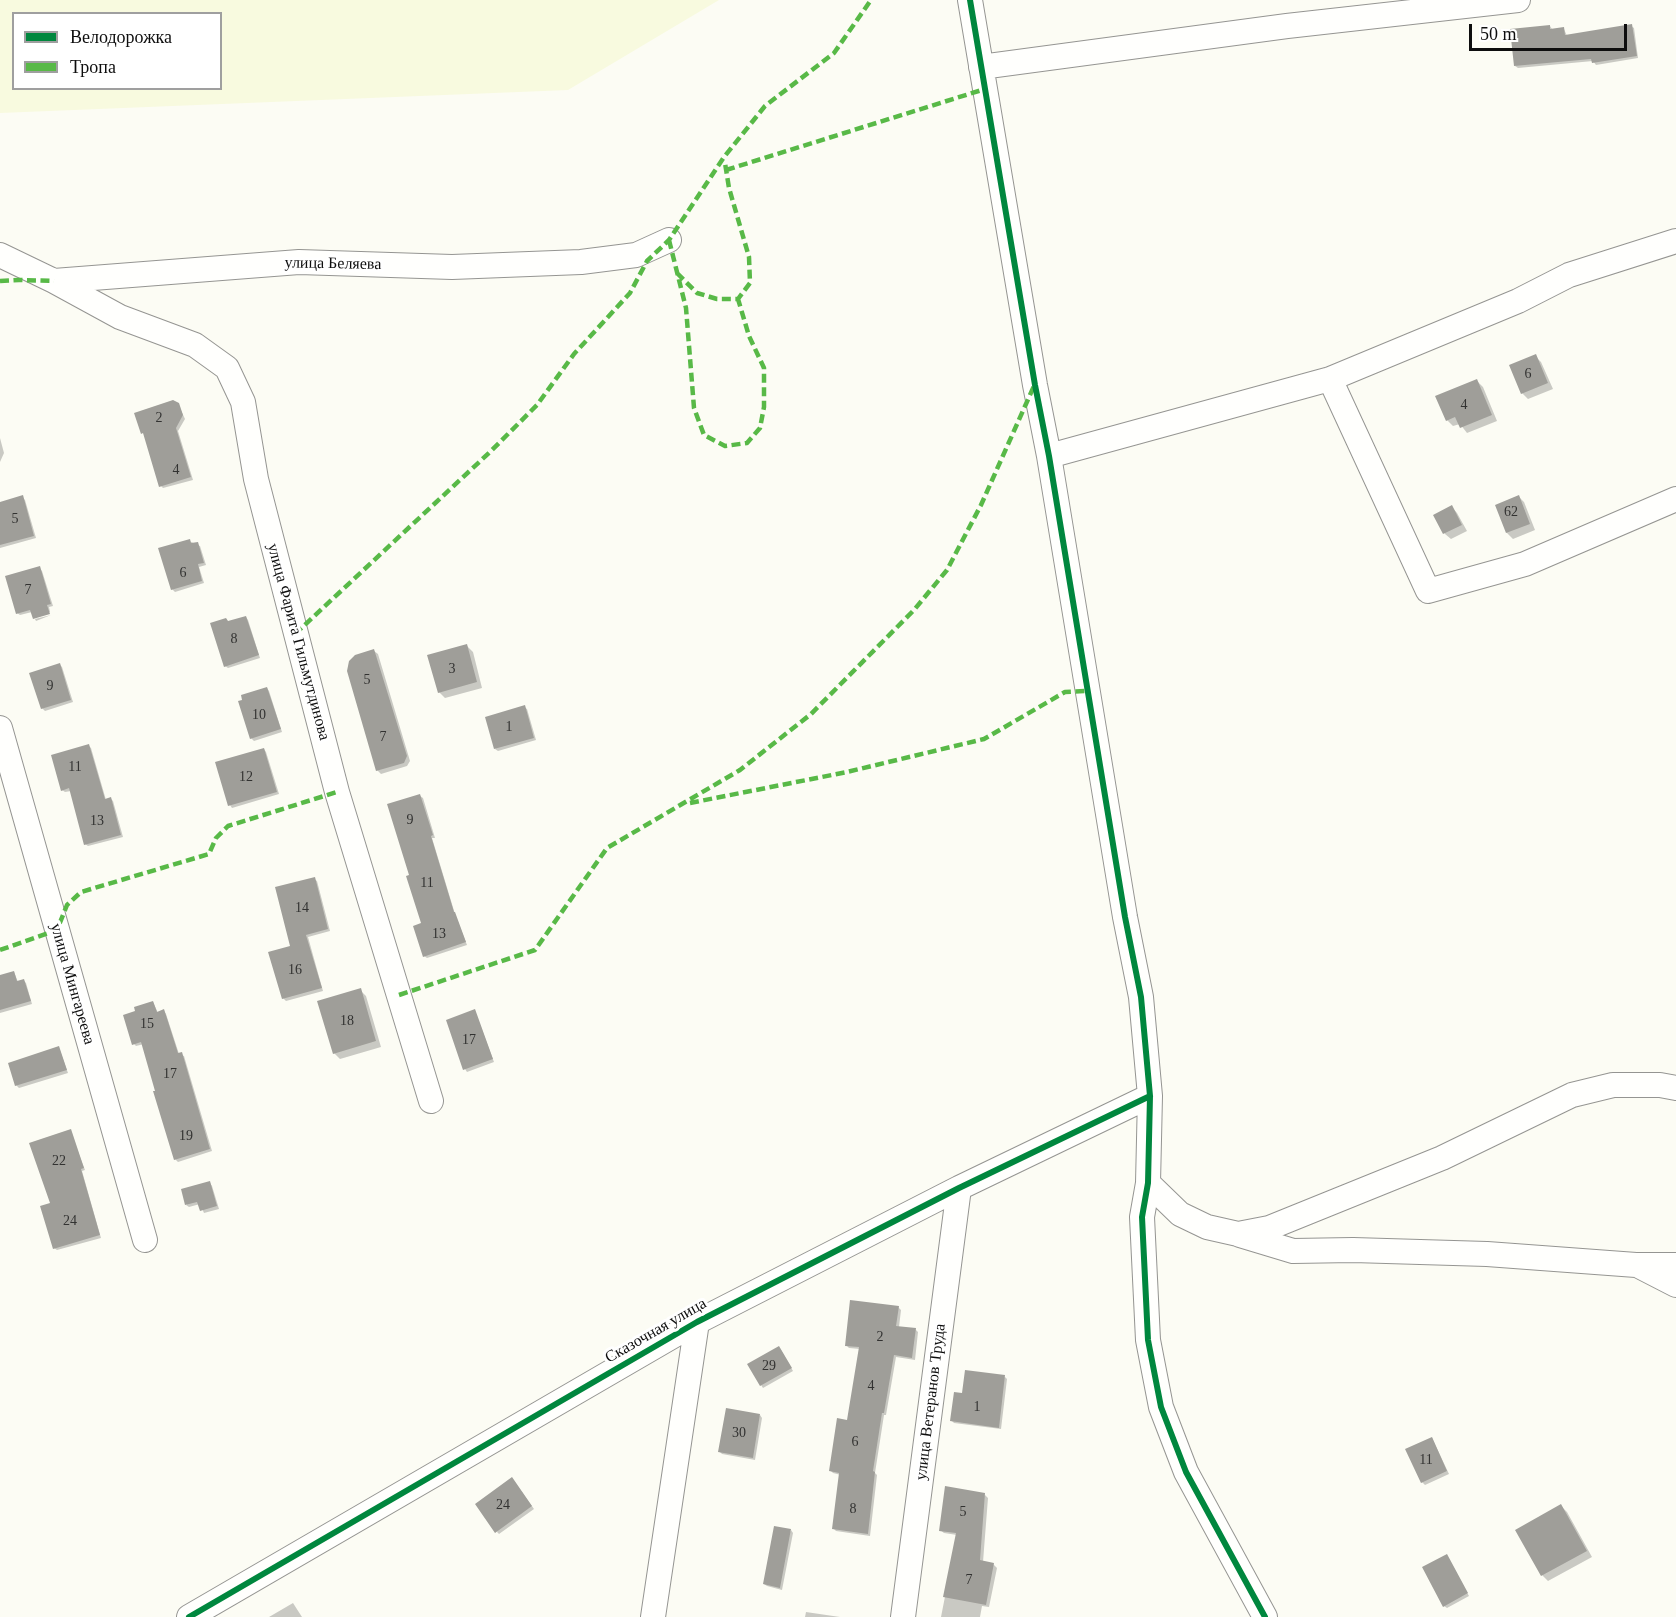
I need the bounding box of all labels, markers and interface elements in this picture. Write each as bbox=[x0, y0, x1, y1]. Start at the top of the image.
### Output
legend bbox=[12, 12, 222, 90]
scale bar bbox=[1472, 12, 1630, 50]
text: 50 m bbox=[1480, 24, 1517, 44]
text: Велодорожка bbox=[70, 27, 172, 47]
text: Тропа bbox=[70, 57, 116, 77]
street label: улица Беляева bbox=[284, 254, 382, 274]
house number: 6 bbox=[1524, 366, 1532, 382]
house number: 4 bbox=[1460, 397, 1468, 413]
house number: 2 bbox=[156, 410, 162, 426]
house number: 4 bbox=[172, 462, 180, 478]
house number: 62 bbox=[1504, 504, 1518, 520]
house number: 5 bbox=[12, 511, 18, 527]
street label: улица Фарита Гильмутдинова bbox=[262, 541, 334, 743]
house number: 6 bbox=[180, 565, 186, 581]
house number: 7 bbox=[25, 582, 32, 598]
house number: 8 bbox=[230, 631, 238, 647]
house number: 3 bbox=[448, 661, 455, 677]
house number: 5 bbox=[364, 672, 370, 688]
house number: 9 bbox=[47, 678, 54, 694]
house number: 10 bbox=[252, 707, 266, 723]
house number: 1 bbox=[506, 719, 512, 735]
house number: 7 bbox=[380, 729, 386, 745]
house number: 11 bbox=[68, 759, 82, 775]
house number: 12 bbox=[239, 769, 253, 785]
house number: 9 bbox=[406, 812, 413, 828]
house number: 13 bbox=[90, 813, 104, 829]
house number: 11 bbox=[420, 875, 434, 891]
house number: 14 bbox=[295, 900, 309, 916]
street label: улица Мингареева bbox=[46, 921, 98, 1047]
house number: 13 bbox=[432, 926, 446, 942]
house number: 16 bbox=[288, 962, 302, 978]
house number: 18 bbox=[340, 1013, 354, 1029]
house number: 15 bbox=[140, 1016, 154, 1032]
house number: 17 bbox=[462, 1032, 476, 1048]
house number: 17 bbox=[163, 1066, 177, 1082]
house number: 19 bbox=[179, 1128, 193, 1144]
house number: 22 bbox=[52, 1153, 66, 1169]
house number: 24 bbox=[63, 1213, 77, 1229]
street label: Сказочная улица bbox=[602, 1294, 710, 1368]
street label: улица Ветеранов Труда bbox=[912, 1323, 950, 1481]
house number: 2 bbox=[876, 1329, 884, 1345]
house number: 29 bbox=[762, 1358, 776, 1374]
house number: 4 bbox=[867, 1378, 874, 1394]
house number: 1 bbox=[974, 1399, 981, 1415]
house number: 30 bbox=[732, 1425, 746, 1441]
house number: 6 bbox=[852, 1434, 858, 1450]
house number: 11 bbox=[1419, 1452, 1433, 1468]
house number: 24 bbox=[496, 1497, 510, 1513]
house number: 8 bbox=[849, 1501, 856, 1517]
house number: 5 bbox=[960, 1504, 966, 1520]
house number: 7 bbox=[966, 1572, 972, 1588]

